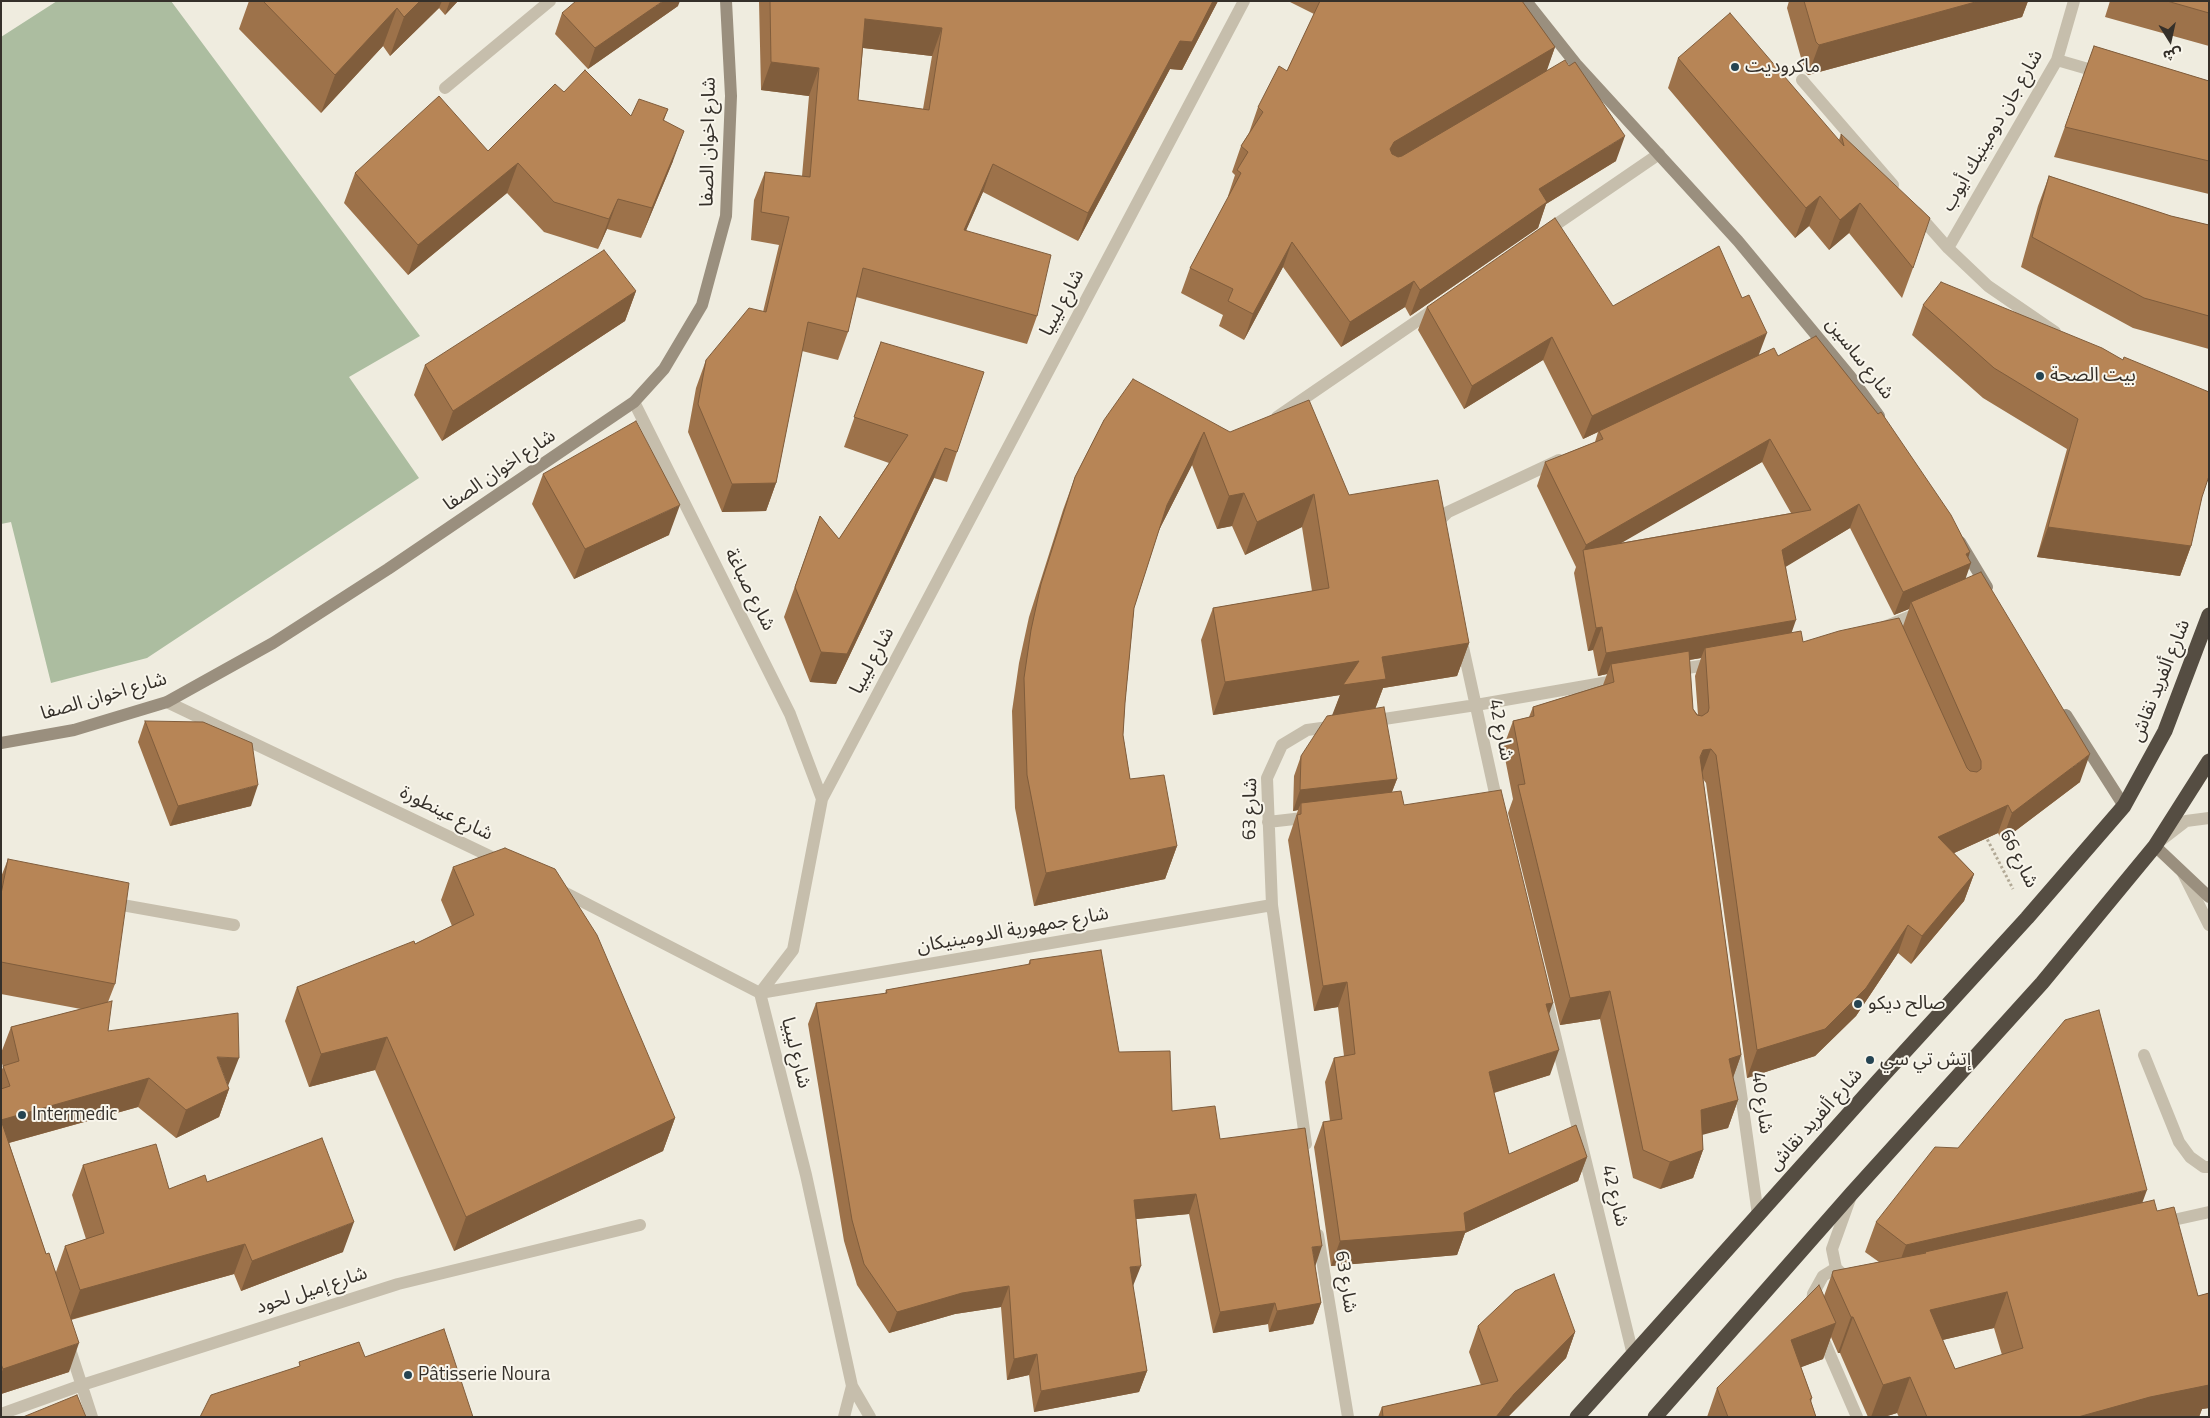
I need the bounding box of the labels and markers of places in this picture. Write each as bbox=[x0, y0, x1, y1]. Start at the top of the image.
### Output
place label: ماكروديت bbox=[1745, 56, 1820, 78]
marker: ماكروديت bbox=[1729, 61, 1741, 73]
place label: بيت الصحة bbox=[2050, 365, 2136, 387]
marker: بيت الصحة bbox=[2034, 370, 2046, 382]
place label: صالح ديكو bbox=[1868, 993, 1946, 1015]
marker: صالح ديكو bbox=[1852, 998, 1864, 1010]
place label: إتش تي سي bbox=[1880, 1049, 1971, 1071]
marker: إتش تي سي bbox=[1864, 1054, 1876, 1066]
place label: Intermedic bbox=[32, 1104, 118, 1126]
marker: Intermedic bbox=[16, 1109, 28, 1121]
place label: Pâtisserie Noura bbox=[418, 1364, 550, 1386]
marker: Pâtisserie Noura bbox=[402, 1369, 414, 1381]

